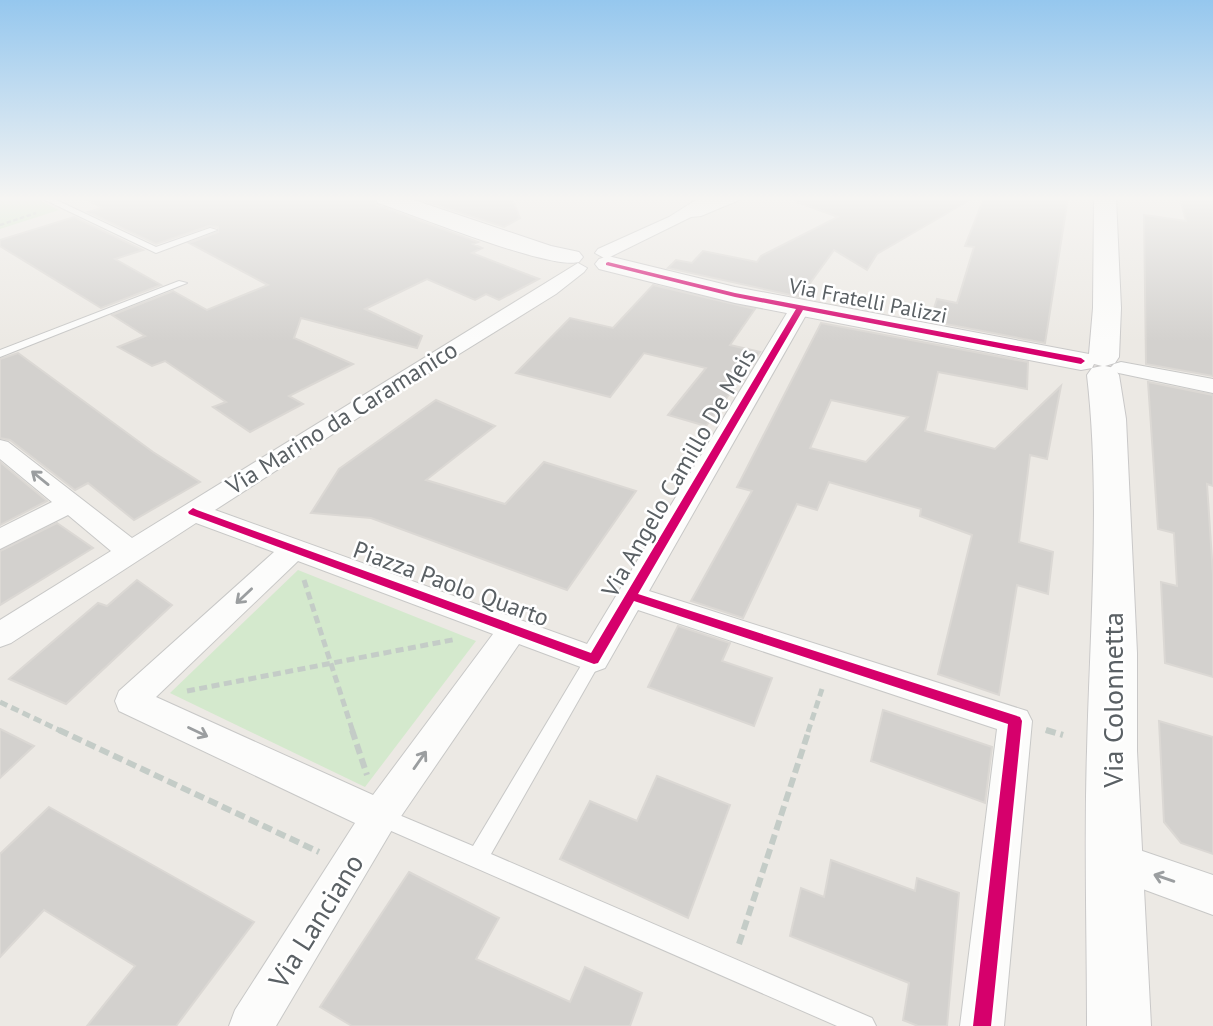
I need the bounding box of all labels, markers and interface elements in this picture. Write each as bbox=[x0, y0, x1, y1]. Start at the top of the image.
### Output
street label: Via Fratelli Palizzi bbox=[786, 272, 950, 329]
street label: Via Marino da Caramanico bbox=[220, 334, 463, 502]
street label: Via Angelo Camillo De Meis bbox=[594, 343, 763, 604]
one-way arrow bbox=[31, 471, 49, 486]
street label: Piazza Paolo Quarto bbox=[349, 534, 553, 633]
one-way arrow bbox=[236, 587, 253, 604]
street label: Via Colonnetta bbox=[1094, 612, 1131, 789]
one-way arrow bbox=[187, 726, 208, 739]
one-way arrow bbox=[413, 751, 427, 770]
street label: Via Lanciano bbox=[259, 846, 372, 996]
one-way arrow bbox=[1154, 871, 1176, 883]

